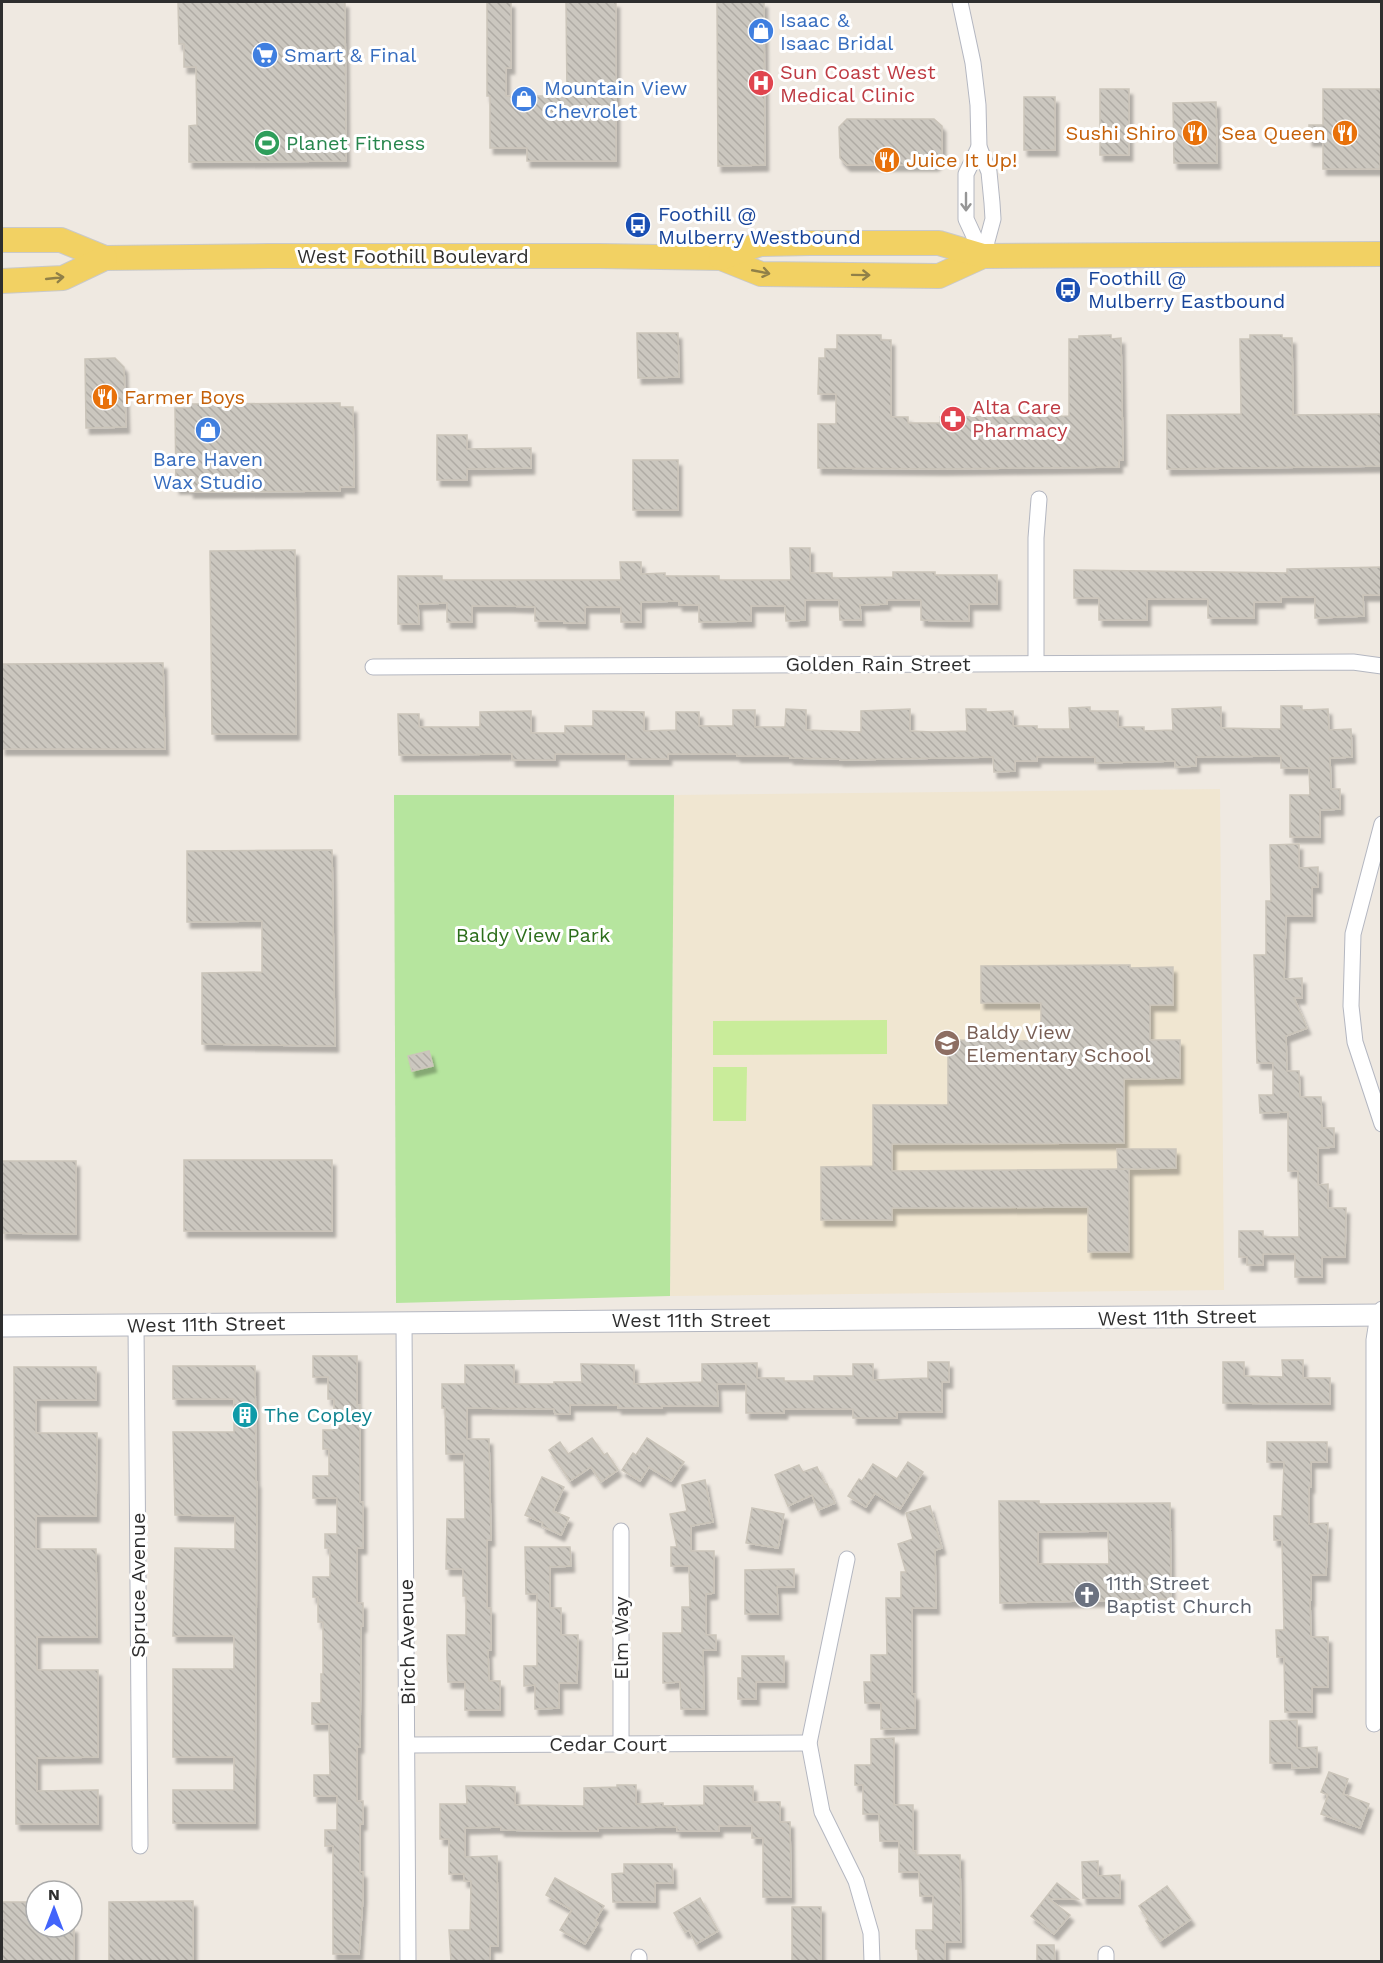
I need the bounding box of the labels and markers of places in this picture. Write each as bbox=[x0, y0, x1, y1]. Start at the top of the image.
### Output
place label: Isaac & Isaac Bridal bbox=[780, 8, 893, 55]
shop icon: Isaac & Isaac Bridal bbox=[746, 16, 776, 46]
supermarket icon: Smart & Final bbox=[250, 40, 280, 70]
place label: Smart & Final bbox=[284, 43, 416, 67]
place label: Sun Coast West Medical Clinic bbox=[780, 60, 936, 107]
hospital icon: Sun Coast West Medical Clinic bbox=[746, 68, 776, 98]
place label: Mountain View Chevrolet bbox=[544, 76, 688, 123]
shop icon: Mountain View Chevrolet bbox=[509, 84, 539, 114]
restaurant icon: Sushi Shiro bbox=[1180, 118, 1210, 148]
restaurant icon: Sea Queen bbox=[1330, 118, 1360, 148]
place label: Sushi Shiro bbox=[1066, 121, 1176, 145]
place label: Sea Queen bbox=[1221, 121, 1326, 145]
sports icon: Planet Fitness bbox=[252, 128, 282, 158]
place label: Planet Fitness bbox=[286, 131, 425, 155]
restaurant icon: Juice It Up! bbox=[872, 145, 902, 175]
place label: Juice It Up! bbox=[906, 148, 1018, 172]
place label: Foothill @ Mulberry Westbound bbox=[658, 202, 861, 249]
bus stop icon: Foothill @ Mulberry Westbound bbox=[623, 210, 653, 240]
place label: Foothill @ Mulberry Eastbound bbox=[1088, 266, 1285, 313]
bus stop icon: Foothill @ Mulberry Eastbound bbox=[1053, 275, 1083, 305]
restaurant icon: Farmer Boys bbox=[90, 382, 120, 412]
place label: Farmer Boys bbox=[124, 385, 245, 409]
place label: Alta Care Pharmacy bbox=[972, 395, 1068, 442]
pharmacy icon: Alta Care Pharmacy bbox=[938, 404, 968, 434]
shop icon: Bare Haven Wax Studio bbox=[193, 415, 223, 445]
place label: Bare Haven Wax Studio bbox=[153, 447, 263, 494]
place label: Baldy View Elementary School bbox=[966, 1020, 1150, 1067]
school or university icon: Baldy View Elementary School bbox=[932, 1028, 962, 1058]
building icon: The Copley bbox=[230, 1400, 260, 1430]
place label: The Copley bbox=[264, 1403, 373, 1427]
place label: 11th Street Baptist Church bbox=[1106, 1571, 1252, 1618]
church icon: 11th Street Baptist Church bbox=[1072, 1580, 1102, 1610]

